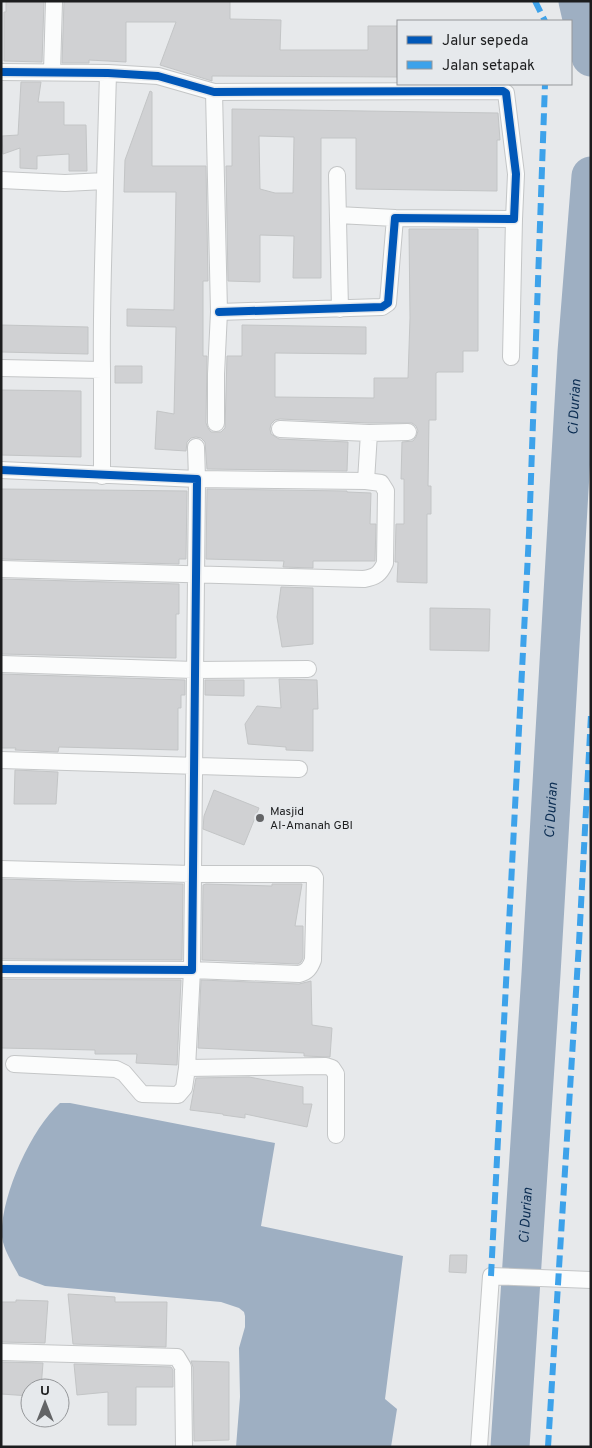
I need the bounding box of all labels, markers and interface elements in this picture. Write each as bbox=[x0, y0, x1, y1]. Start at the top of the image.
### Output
legend bbox=[397, 20, 572, 85]
text: Jalur sepeda bbox=[442, 32, 528, 51]
text: Jalan setapak bbox=[442, 57, 535, 76]
water label: Ci Durian bbox=[565, 378, 585, 435]
water label: Ci Durian bbox=[542, 782, 562, 839]
place label: Masjid Al-Amanah GBI bbox=[270, 804, 353, 834]
marker: Masjid Al-Amanah GBI bbox=[254, 812, 266, 824]
water label: Ci Durian bbox=[516, 1187, 537, 1244]
north arrow bbox=[20, 1378, 70, 1428]
text: U bbox=[40, 1383, 50, 1400]

